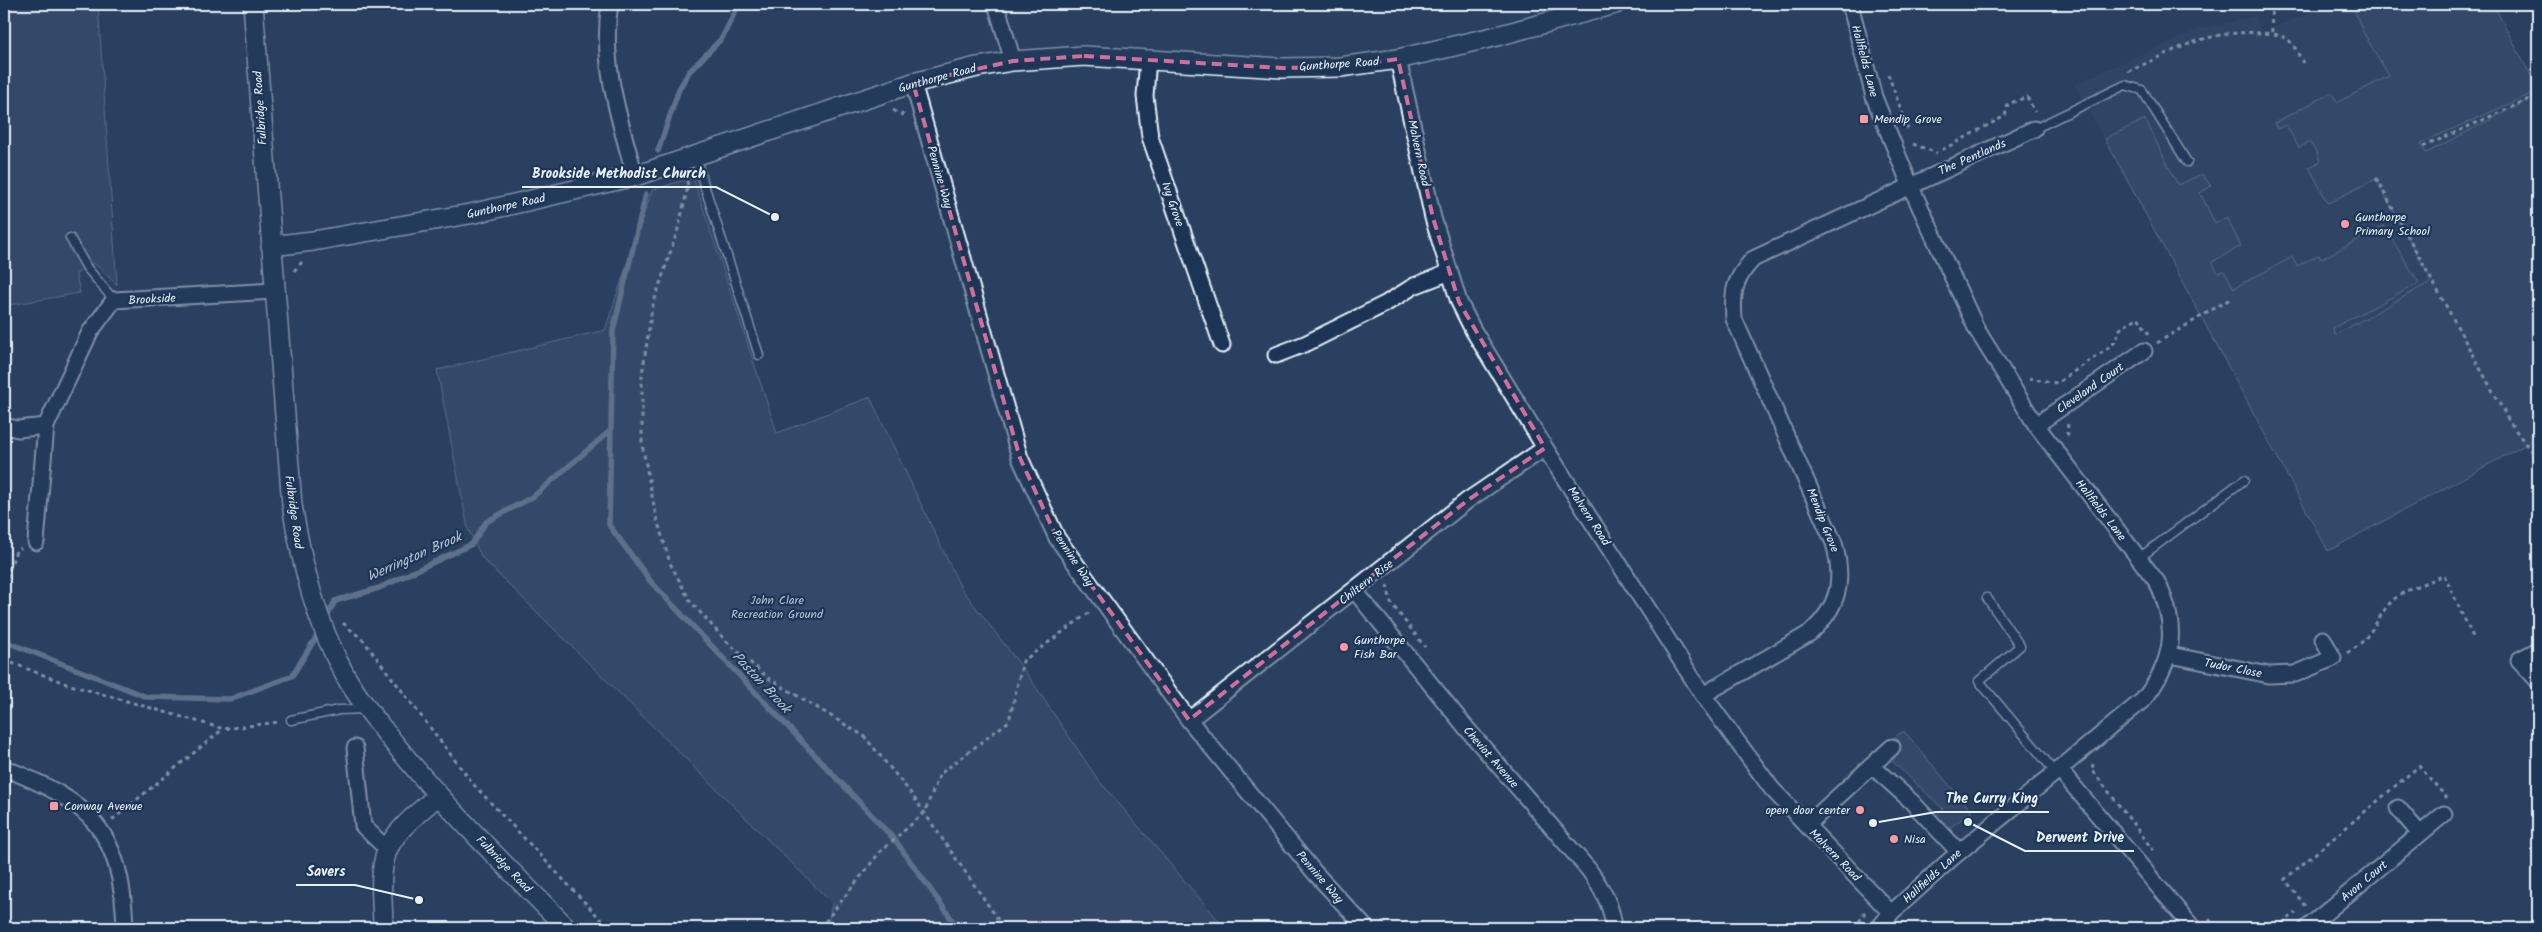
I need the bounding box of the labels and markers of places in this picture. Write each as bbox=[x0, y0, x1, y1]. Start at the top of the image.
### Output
place label: Mendip Grove bbox=[1874, 110, 1942, 129]
marker: Mendip Grove bbox=[1858, 113, 1870, 125]
callout: Brookside Methodist Church bbox=[522, 158, 716, 187]
place label: Gunthorpe Primary School bbox=[2355, 208, 2430, 241]
marker: Gunthorpe Primary School bbox=[2339, 218, 2351, 230]
place label: Gunthorpe Fish Bar bbox=[1354, 631, 1406, 664]
marker: Gunthorpe Fish Bar bbox=[1338, 641, 1350, 653]
callout: The Curry King bbox=[1936, 783, 2049, 812]
place label: Conway Avenue bbox=[64, 797, 143, 816]
marker: Conway Avenue bbox=[48, 800, 60, 812]
place label: open door center bbox=[1765, 801, 1851, 820]
marker: open door center bbox=[1854, 804, 1866, 816]
callout: Derwent Drive bbox=[2025, 822, 2134, 851]
place label: Nisa bbox=[1904, 830, 1926, 849]
marker: Nisa bbox=[1888, 833, 1900, 845]
callout: Savers bbox=[296, 856, 355, 885]

